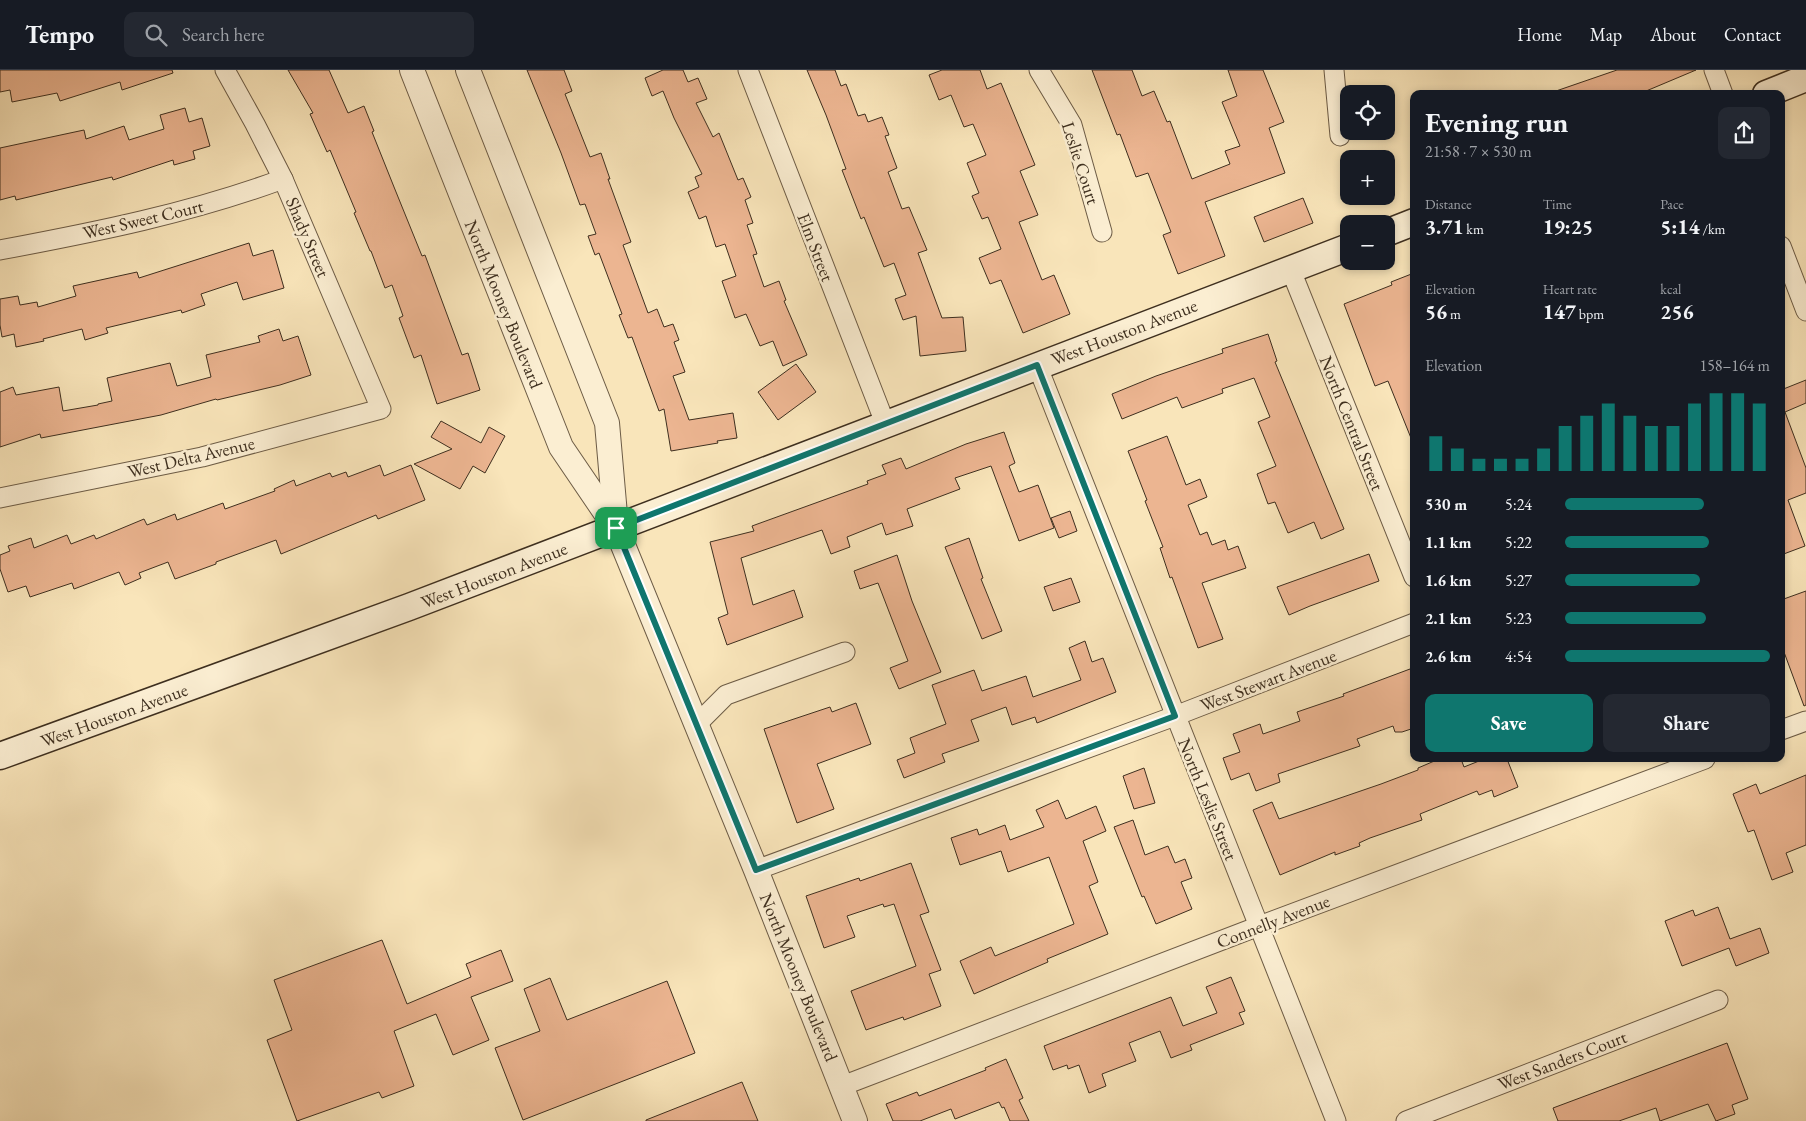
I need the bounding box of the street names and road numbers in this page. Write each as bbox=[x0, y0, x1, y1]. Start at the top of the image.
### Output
street label: Leslie Court bbox=[1057, 119, 1105, 208]
street label: Shady Street bbox=[281, 193, 335, 281]
street label: West Sweet Court bbox=[80, 194, 206, 244]
street label: Elm Street bbox=[792, 209, 840, 285]
street label: North Mooney Boulevard bbox=[460, 216, 549, 392]
street label: West Houston Avenue bbox=[1048, 294, 1200, 370]
street label: North Central Street bbox=[1314, 352, 1390, 494]
street label: West Delta Avenue bbox=[125, 431, 257, 483]
street label: West Houston Avenue bbox=[418, 537, 570, 613]
street label: West Stewart Avenue bbox=[1197, 643, 1339, 717]
street label: West Houston Avenue bbox=[37, 678, 191, 752]
street label: North Leslie Street bbox=[1173, 734, 1243, 864]
street label: North Mooney Boulevard bbox=[755, 889, 844, 1065]
street label: Connelly Avenue bbox=[1213, 889, 1333, 953]
street label: West Sanders Court bbox=[1494, 1025, 1630, 1095]

